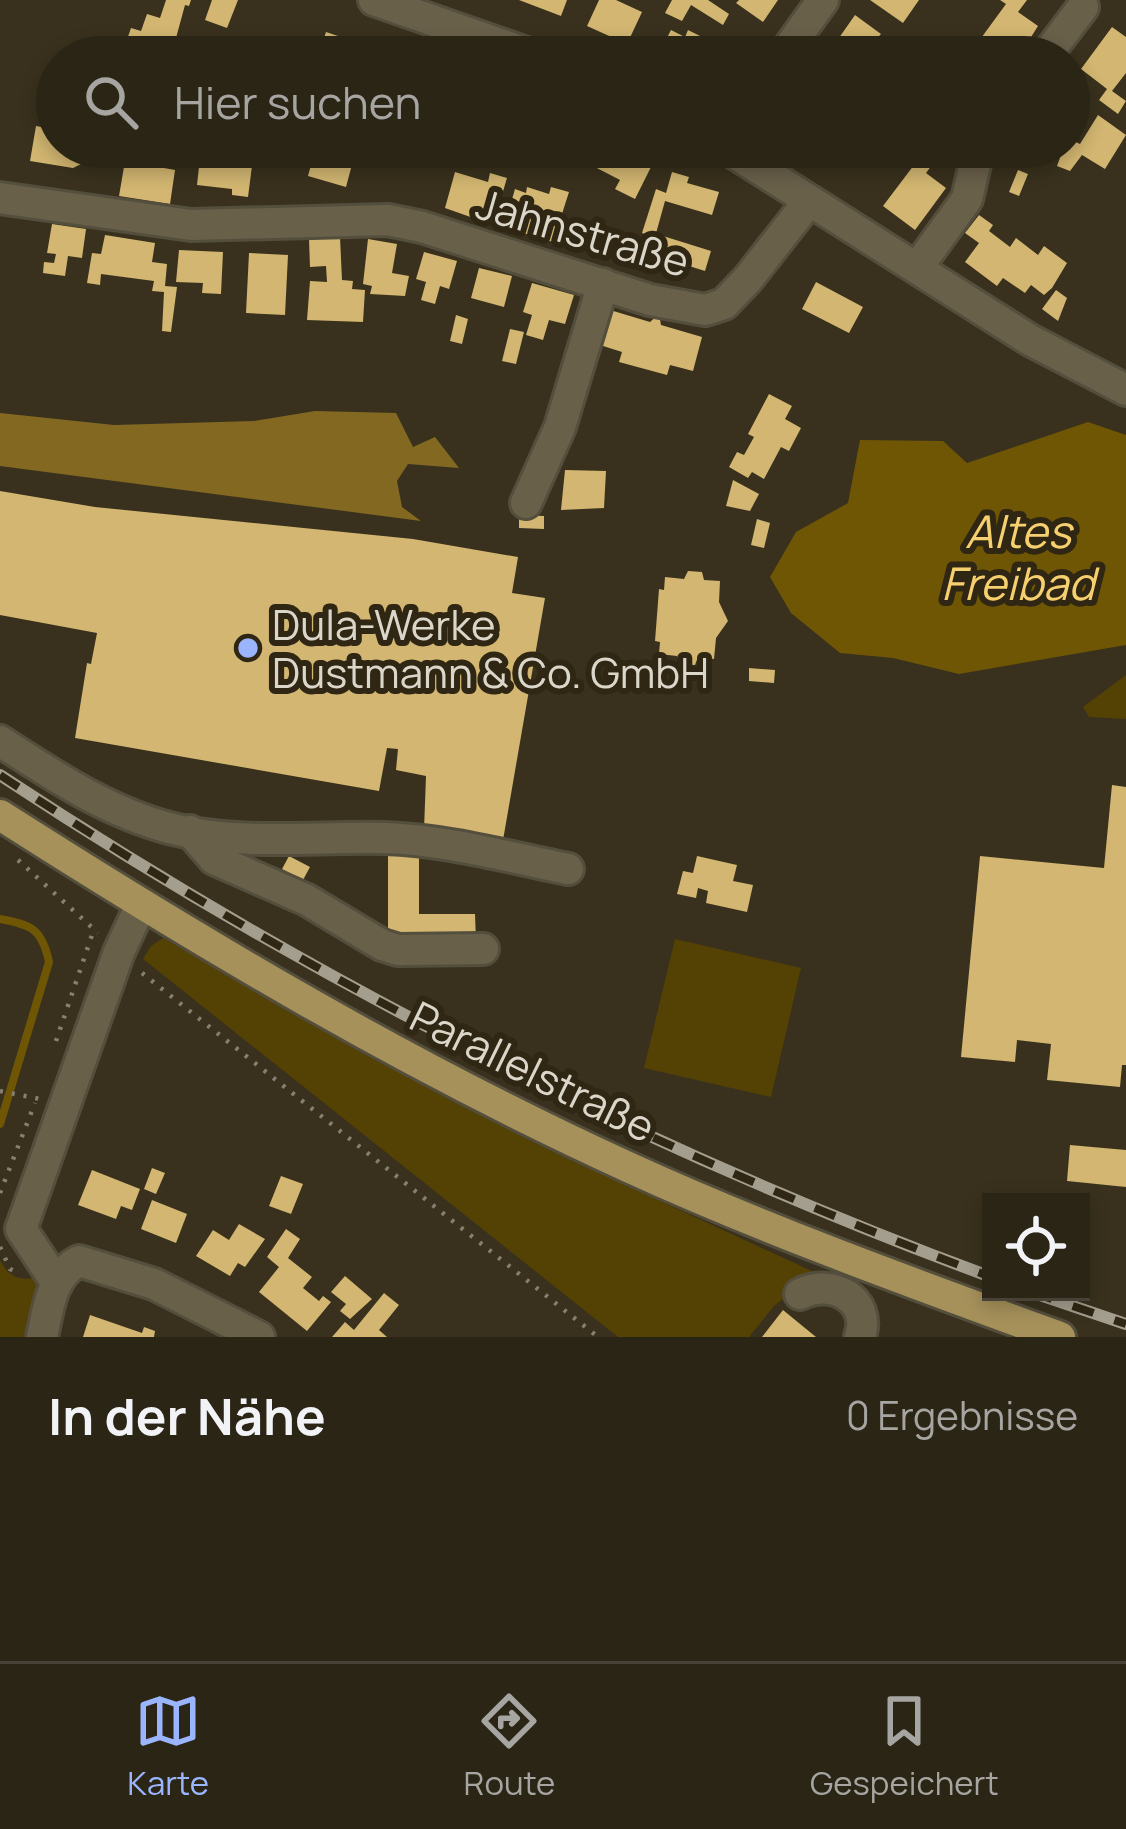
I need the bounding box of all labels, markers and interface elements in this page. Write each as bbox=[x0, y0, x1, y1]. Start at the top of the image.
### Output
search box bbox=[36, 36, 1090, 168]
icon: search bbox=[78, 69, 144, 135]
text: Hier suchen bbox=[174, 71, 421, 133]
street label: Jahnstraße bbox=[470, 174, 696, 290]
water label: Altes Freibad bbox=[941, 500, 1100, 614]
place label: Dula-Werke Dustmann & Co. GmbH bbox=[272, 595, 709, 701]
marker: Dula-Werke Dustmann & Co. GmbH bbox=[235, 635, 261, 661]
street label: Parallelstraße bbox=[401, 987, 665, 1155]
map controls bbox=[982, 1193, 1090, 1301]
button: locate bbox=[982, 1193, 1090, 1301]
text: In der Nähe bbox=[48, 1381, 326, 1450]
text: 0 Ergebnisse bbox=[846, 1388, 1078, 1442]
tab: Karte bbox=[127, 1688, 209, 1805]
tab: Route bbox=[464, 1688, 555, 1805]
tab: Gespeichert bbox=[810, 1688, 999, 1805]

